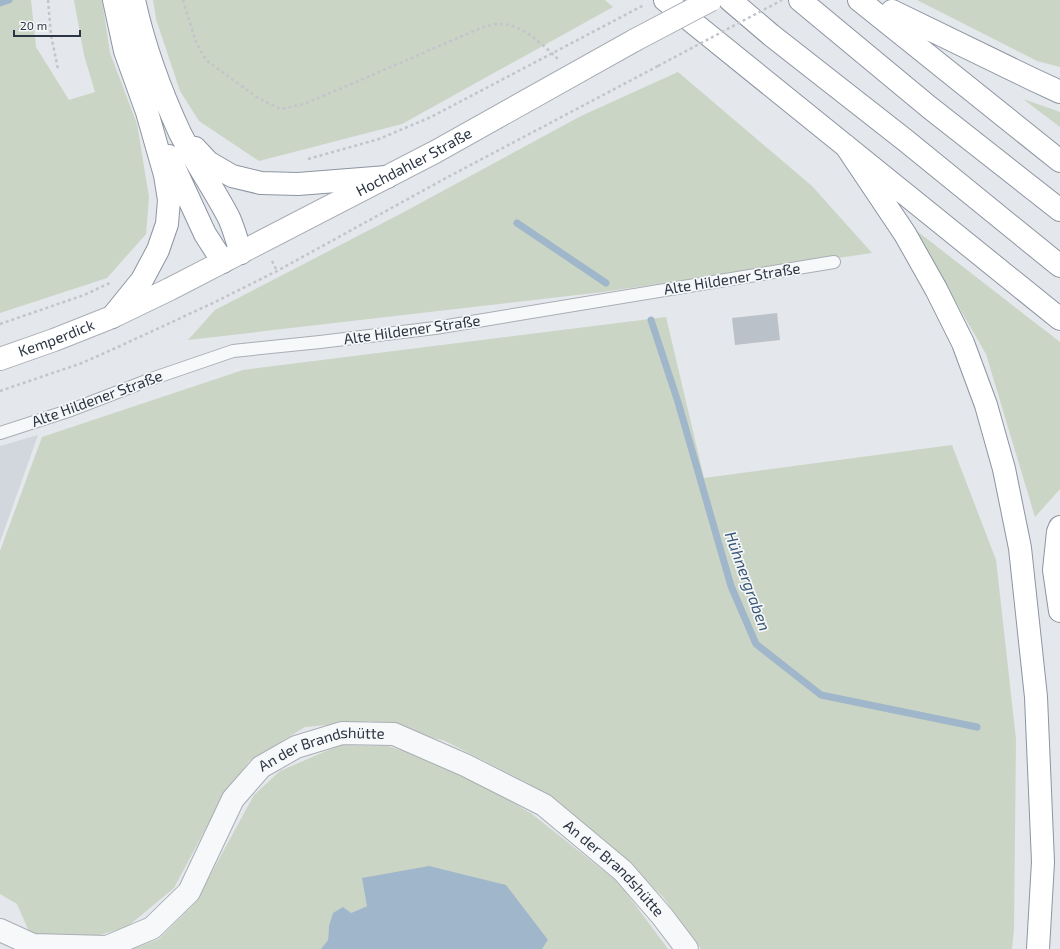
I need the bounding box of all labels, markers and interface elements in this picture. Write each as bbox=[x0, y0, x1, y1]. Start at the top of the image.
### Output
scale bar bbox=[14, 12, 80, 38]
text: 20 m bbox=[20, 18, 47, 32]
street label: Hochdahler Straße bbox=[353, 123, 475, 199]
street label: Alte Hildener Straße bbox=[662, 258, 801, 298]
street label: Alte Hildener Straße bbox=[342, 310, 481, 348]
street label: Kemperdick bbox=[16, 315, 97, 360]
street label: Alte Hildener Straße bbox=[29, 366, 165, 430]
water label: Hühnergraben bbox=[722, 528, 775, 633]
street label: An der Brandshütte bbox=[255, 723, 385, 775]
street label: An der Brandshütte bbox=[561, 815, 668, 920]

